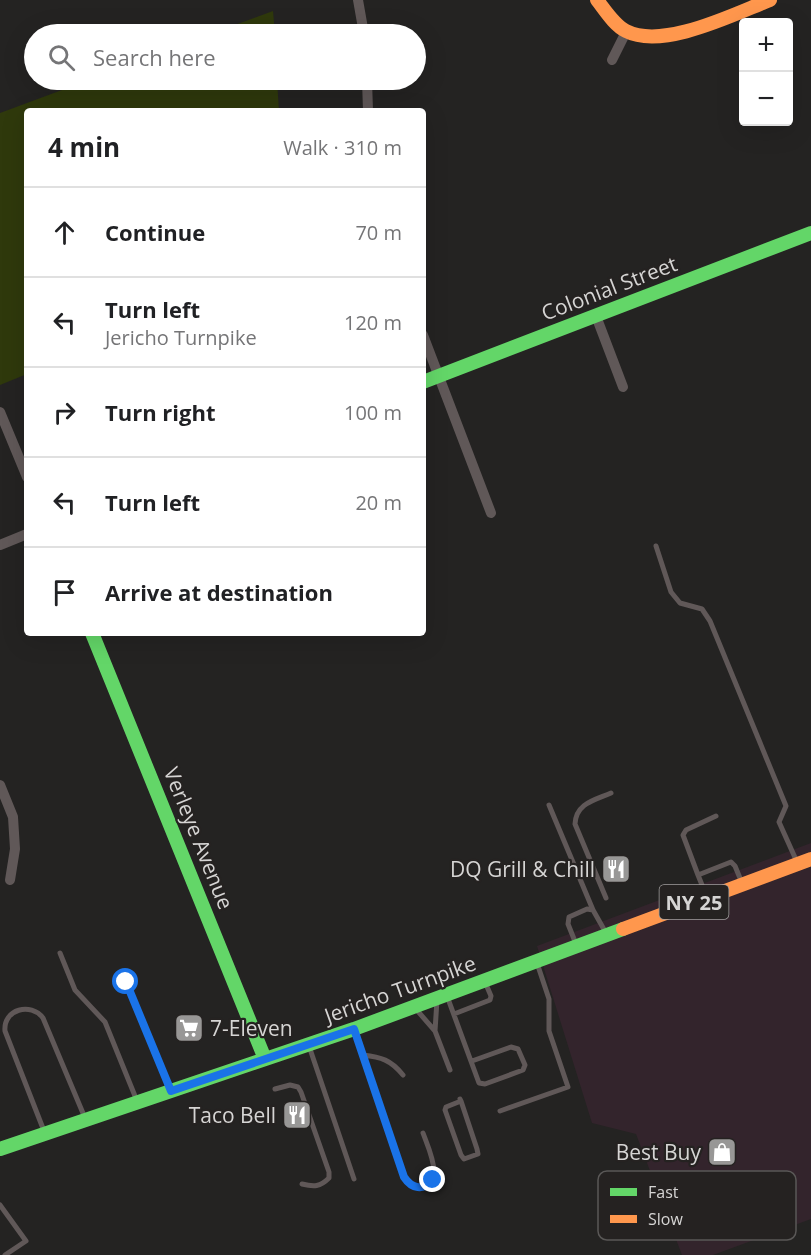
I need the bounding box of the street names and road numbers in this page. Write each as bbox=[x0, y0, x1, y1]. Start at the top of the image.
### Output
street label: Colonial Street bbox=[537, 249, 681, 327]
street label: Verleye Avenue bbox=[158, 763, 240, 913]
road number: NY 25 bbox=[660, 885, 728, 919]
street label: Jericho Turnpike bbox=[319, 949, 480, 1030]

